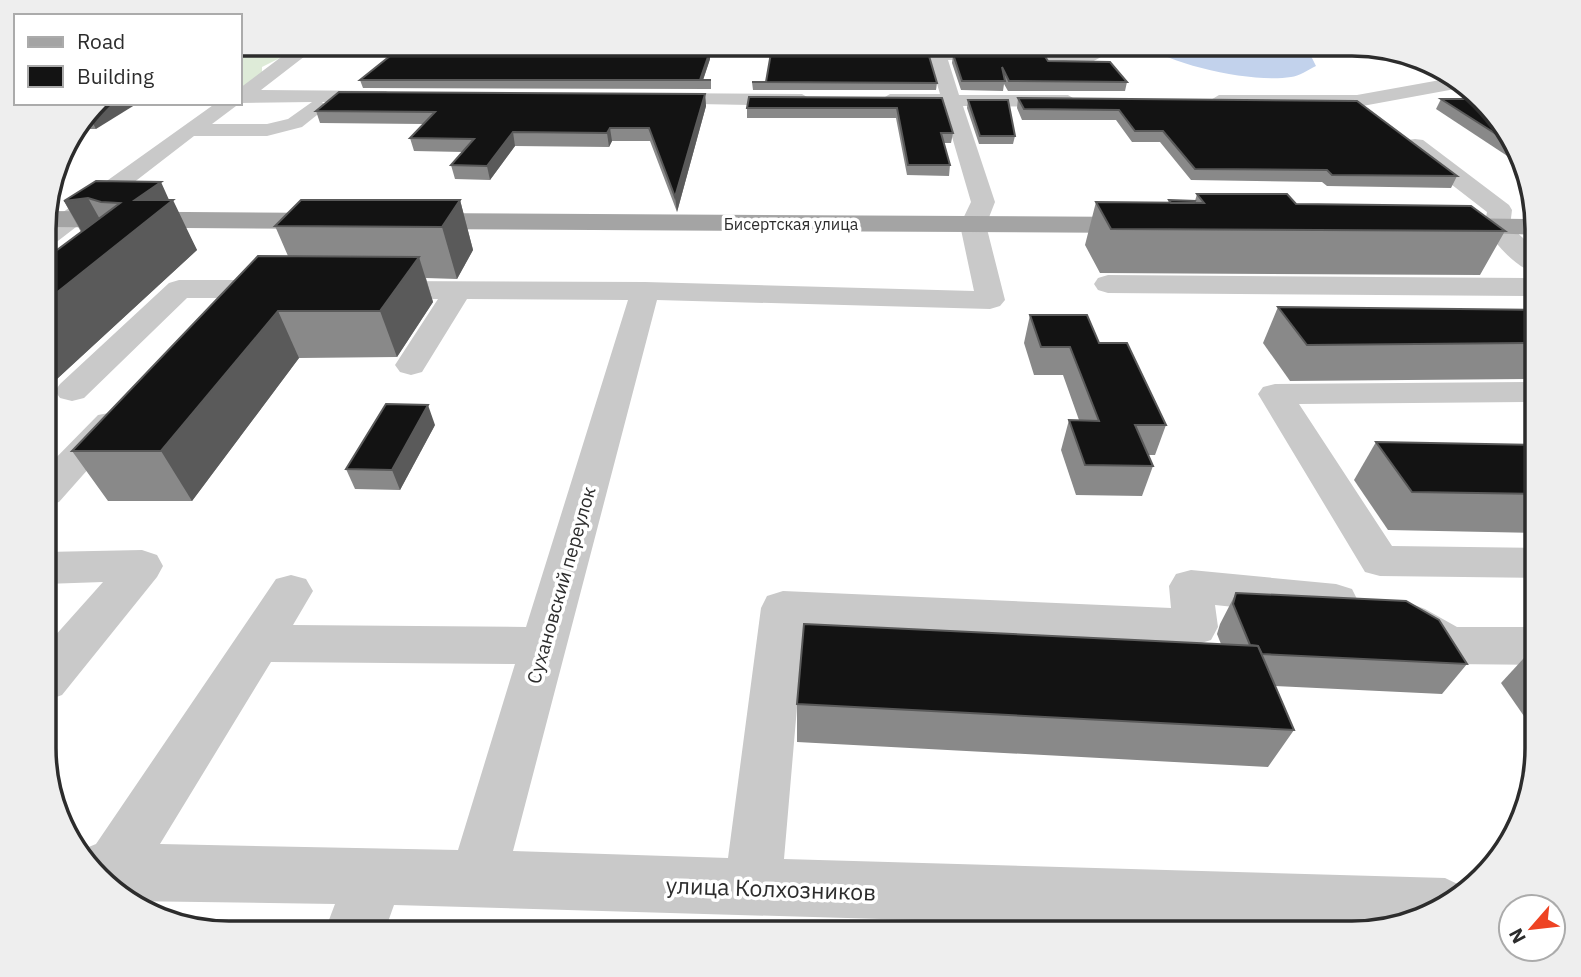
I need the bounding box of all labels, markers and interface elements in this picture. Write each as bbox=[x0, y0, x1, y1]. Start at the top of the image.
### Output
legend bbox=[14, 14, 242, 105]
text: Road bbox=[77, 27, 125, 55]
text: Building bbox=[77, 62, 154, 90]
street label: Бисертская улица bbox=[724, 214, 859, 234]
street label: Сухановский переулок bbox=[521, 484, 601, 686]
street label: улица Колхозников bbox=[665, 869, 877, 907]
north arrow bbox=[1497, 893, 1567, 963]
text: N bbox=[1503, 924, 1531, 948]

